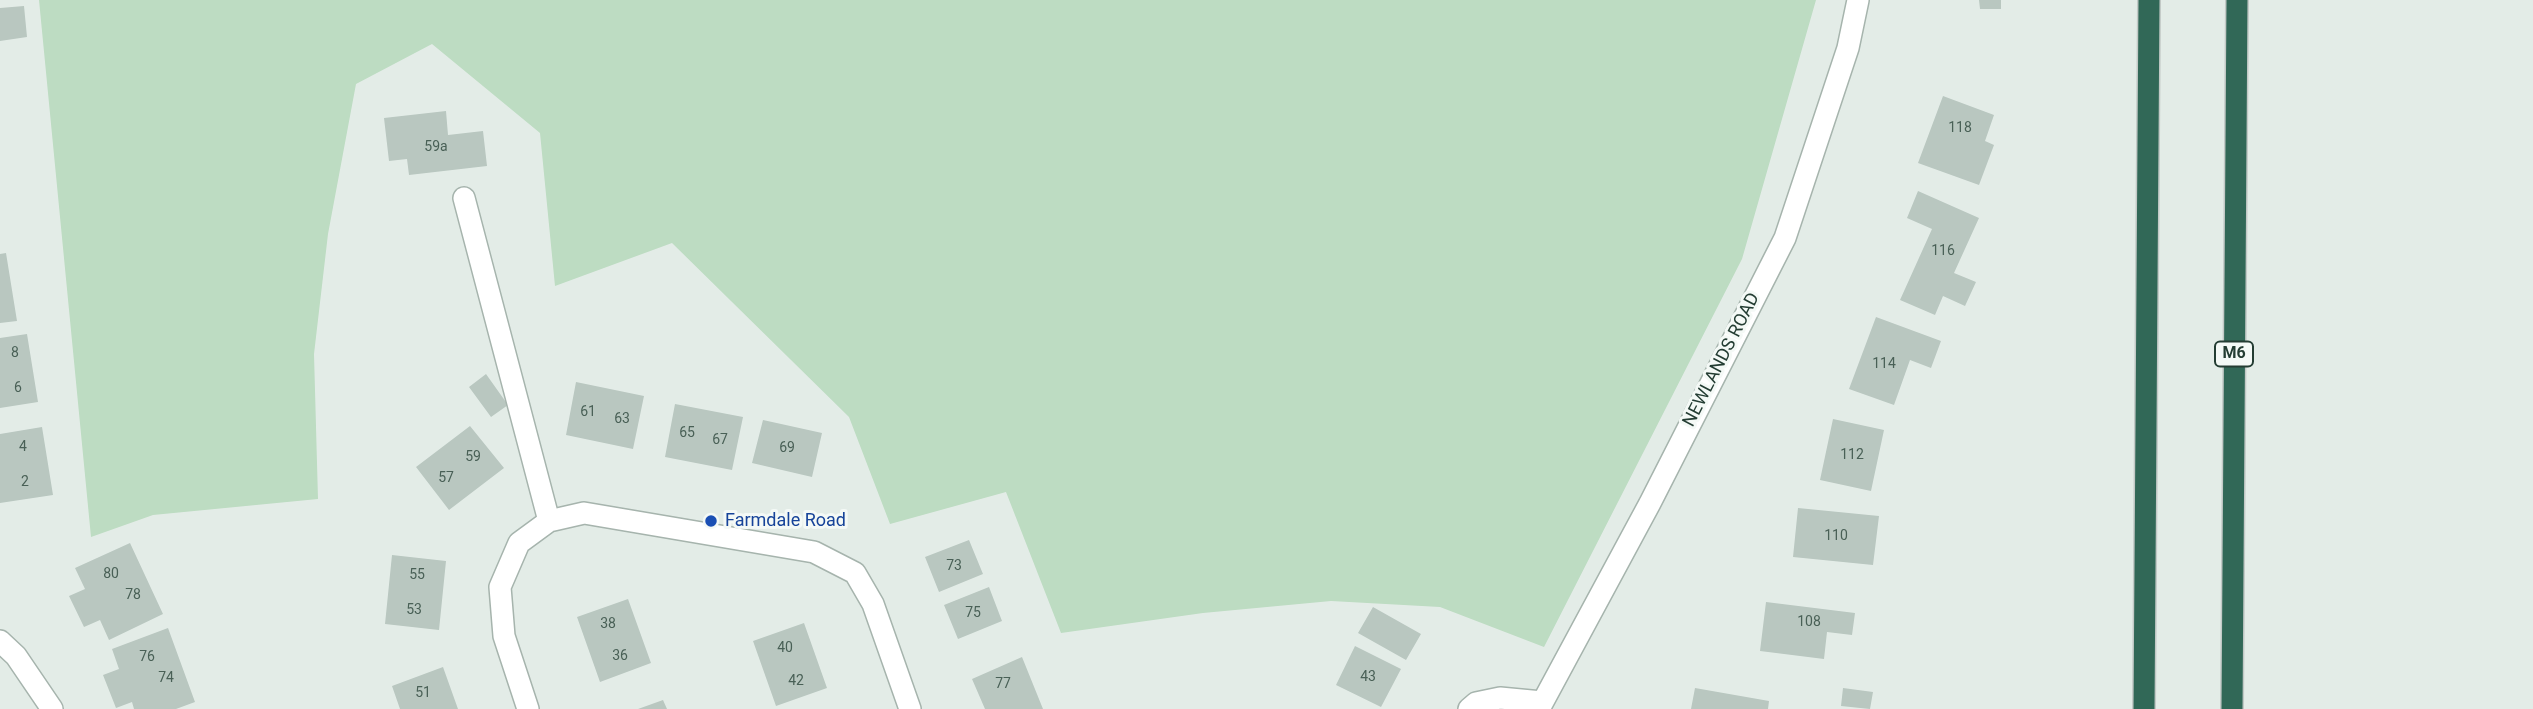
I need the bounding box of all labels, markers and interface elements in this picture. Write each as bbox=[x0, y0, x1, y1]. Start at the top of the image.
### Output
house number: 118 bbox=[1948, 120, 1972, 136]
house number: 59a bbox=[424, 139, 448, 155]
house number: 116 bbox=[1931, 243, 1955, 259]
street label: NEWLANDS ROAD bbox=[1679, 289, 1765, 431]
road number: M6 bbox=[2215, 342, 2253, 366]
house number: 8 bbox=[11, 345, 19, 361]
house number: 114 bbox=[1872, 356, 1896, 372]
house number: 6 bbox=[14, 380, 22, 396]
house number: 61 bbox=[580, 404, 596, 420]
house number: 63 bbox=[614, 411, 630, 427]
house number: 65 bbox=[679, 425, 695, 441]
house number: 67 bbox=[712, 432, 728, 448]
house number: 4 bbox=[19, 439, 27, 455]
house number: 69 bbox=[779, 440, 795, 456]
house number: 112 bbox=[1840, 447, 1864, 463]
house number: 59 bbox=[465, 449, 481, 465]
house number: 57 bbox=[438, 470, 454, 486]
house number: 2 bbox=[21, 474, 29, 490]
place label: Farmdale Road bbox=[725, 510, 846, 532]
marker: Farmdale Road bbox=[703, 513, 719, 529]
house number: 110 bbox=[1824, 528, 1848, 544]
house number: 73 bbox=[946, 558, 962, 574]
house number: 80 bbox=[103, 566, 119, 582]
house number: 55 bbox=[409, 567, 425, 583]
house number: 78 bbox=[125, 587, 141, 603]
house number: 53 bbox=[406, 602, 422, 618]
house number: 75 bbox=[965, 605, 981, 621]
house number: 108 bbox=[1797, 614, 1821, 630]
house number: 38 bbox=[600, 616, 616, 632]
house number: 40 bbox=[777, 640, 793, 656]
house number: 36 bbox=[612, 648, 628, 664]
house number: 76 bbox=[139, 649, 155, 665]
house number: 43 bbox=[1360, 669, 1376, 685]
house number: 74 bbox=[158, 670, 174, 686]
house number: 42 bbox=[788, 673, 804, 689]
house number: 77 bbox=[995, 676, 1011, 692]
house number: 51 bbox=[415, 685, 431, 701]

